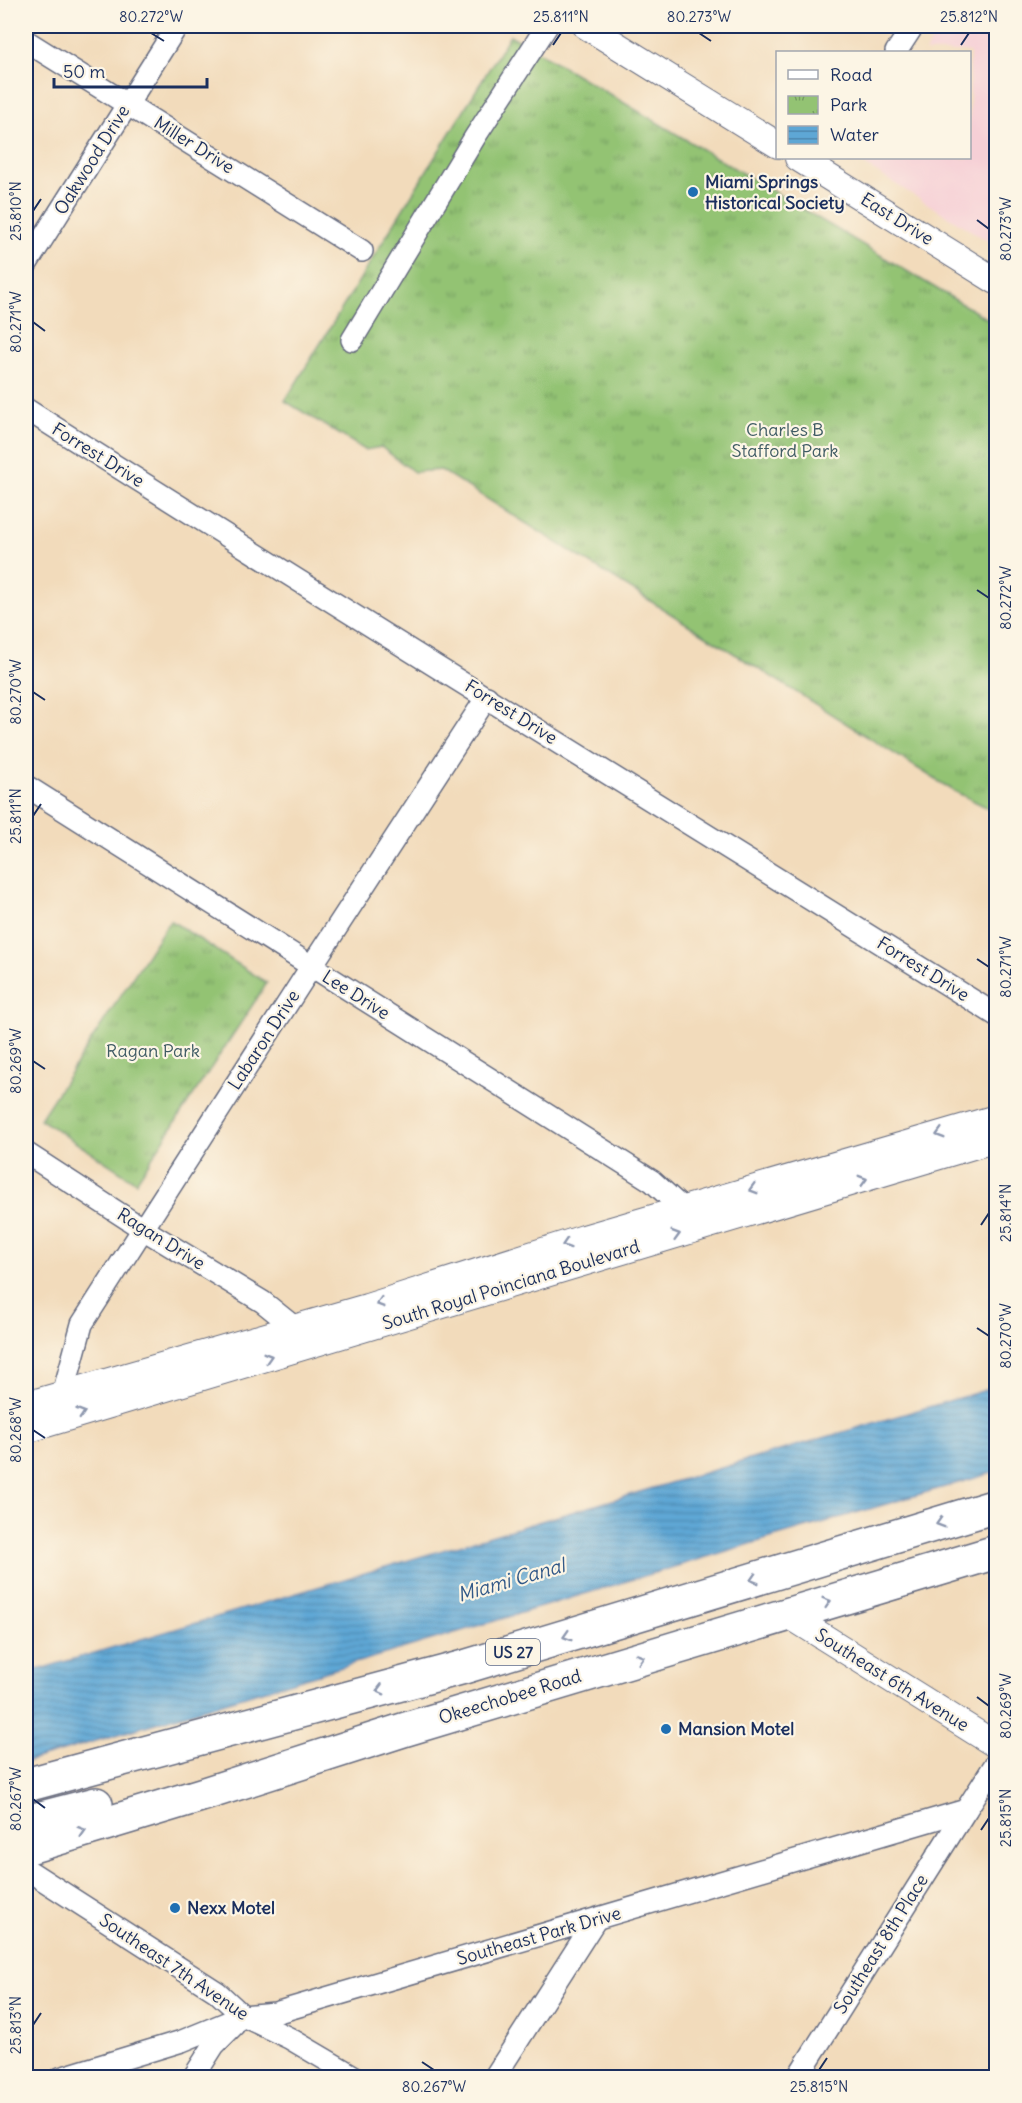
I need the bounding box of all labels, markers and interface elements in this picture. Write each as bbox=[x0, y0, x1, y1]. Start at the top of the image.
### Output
text: 80.272°W bbox=[119, 7, 183, 26]
text: 25.811°N bbox=[533, 7, 589, 26]
text: 80.273°W bbox=[667, 7, 732, 26]
text: 25.812°N bbox=[940, 7, 998, 26]
scale bar bbox=[54, 51, 207, 89]
legend bbox=[776, 51, 971, 159]
text: 50 m bbox=[63, 60, 105, 83]
text: Road bbox=[830, 63, 873, 86]
text: Park bbox=[830, 93, 867, 116]
street label: Oakwood Drive bbox=[49, 101, 135, 219]
street label: Miller Drive bbox=[150, 111, 239, 178]
text: Water bbox=[830, 123, 880, 146]
place label: Miami Springs Historical Society bbox=[705, 170, 845, 214]
text: 25.810°N bbox=[6, 181, 25, 241]
marker: Miami Springs Historical Society bbox=[686, 185, 700, 199]
street label: East Drive bbox=[857, 187, 938, 250]
text: 80.273°W bbox=[996, 196, 1015, 261]
text: 80.271°W bbox=[6, 291, 25, 353]
street label: Forrest Drive bbox=[48, 417, 149, 492]
park label: Charles B Stafford Park bbox=[732, 418, 838, 462]
text: 80.272°W bbox=[996, 566, 1015, 630]
text: 80.270°W bbox=[6, 659, 25, 725]
street label: Forrest Drive bbox=[461, 674, 562, 749]
text: 25.811°N bbox=[6, 788, 25, 844]
street label: Forrest Drive bbox=[873, 931, 974, 1006]
text: 80.271°W bbox=[996, 936, 1015, 998]
street label: Lee Drive bbox=[318, 965, 394, 1024]
street label: Labaron Drive bbox=[223, 985, 304, 1094]
text: 80.269°W bbox=[6, 1028, 25, 1094]
park label: Ragan Park bbox=[106, 1039, 200, 1062]
one-way arrow bbox=[935, 1127, 946, 1139]
one-way arrow bbox=[857, 1175, 868, 1187]
one-way arrow bbox=[748, 1182, 759, 1194]
text: 25.814°N bbox=[996, 1184, 1015, 1242]
street label: Ragan Drive bbox=[113, 1203, 209, 1275]
one-way arrow bbox=[670, 1230, 681, 1242]
street label: South Royal Poinciana Boulevard bbox=[379, 1234, 643, 1335]
one-way arrow bbox=[561, 1237, 572, 1249]
one-way arrow bbox=[375, 1296, 386, 1308]
text: 80.270°W bbox=[996, 1303, 1015, 1369]
one-way arrow bbox=[262, 1352, 273, 1364]
text: 80.268°W bbox=[6, 1397, 25, 1463]
one-way arrow bbox=[75, 1408, 86, 1420]
one-way arrow bbox=[936, 1516, 946, 1528]
water label: Miami Canal bbox=[454, 1552, 570, 1607]
one-way arrow bbox=[749, 1572, 760, 1584]
one-way arrow bbox=[821, 1597, 832, 1609]
street label: Southeast 6th Avenue bbox=[811, 1623, 973, 1736]
one-way arrow bbox=[562, 1629, 573, 1641]
road number: US 27 bbox=[486, 1639, 540, 1665]
one-way arrow bbox=[634, 1653, 645, 1665]
street label: Okeechobee Road bbox=[436, 1664, 584, 1729]
text: 80.269°W bbox=[996, 1673, 1015, 1739]
one-way arrow bbox=[375, 1682, 385, 1695]
place label: Mansion Motel bbox=[678, 1717, 794, 1740]
marker: Mansion Motel bbox=[659, 1722, 673, 1736]
text: 80.267°W bbox=[6, 1766, 25, 1831]
text: 25.815°N bbox=[996, 1789, 1015, 1847]
one-way arrow bbox=[76, 1826, 86, 1838]
street label: Southeast 8th Place bbox=[828, 1870, 933, 2018]
place label: Nexx Motel bbox=[187, 1896, 275, 1919]
marker: Nexx Motel bbox=[168, 1901, 182, 1915]
street label: Southeast Park Drive bbox=[454, 1901, 624, 1970]
street label: Southeast 7th Avenue bbox=[95, 1908, 253, 2025]
text: 25.813°N bbox=[6, 1996, 25, 2054]
text: 80.267°W bbox=[402, 2077, 467, 2096]
text: 25.815°N bbox=[790, 2077, 848, 2096]

